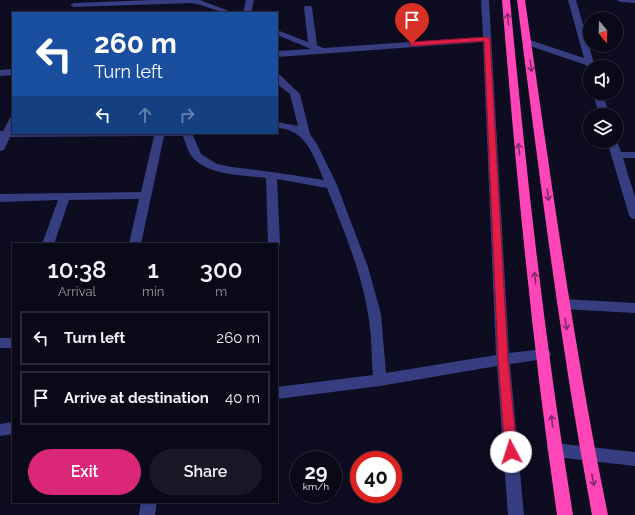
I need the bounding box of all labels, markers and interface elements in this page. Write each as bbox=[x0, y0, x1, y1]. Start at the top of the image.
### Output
pin bbox=[395, 3, 429, 44]
icon: arrive bbox=[401, 9, 423, 31]
north arrow bbox=[583, 12, 623, 52]
map controls bbox=[583, 12, 623, 148]
one-way arrow bbox=[504, 13, 511, 26]
text: 260 m bbox=[94, 27, 177, 60]
icon: left bbox=[28, 28, 80, 80]
one-way arrow bbox=[527, 59, 535, 72]
button: sound bbox=[583, 60, 623, 100]
text: Turn left bbox=[94, 61, 163, 82]
icon: left bbox=[92, 104, 114, 126]
icon: ahead bbox=[134, 104, 156, 126]
icon: right bbox=[176, 104, 198, 126]
button: layers bbox=[583, 108, 623, 148]
one-way arrow bbox=[516, 143, 523, 156]
one-way arrow bbox=[544, 188, 552, 201]
text: 10:38 bbox=[47, 255, 106, 284]
text: 1 bbox=[148, 255, 159, 284]
text: 300 bbox=[200, 255, 242, 284]
one-way arrow bbox=[532, 272, 539, 285]
text: Arrival bbox=[58, 284, 96, 299]
text: min bbox=[142, 284, 164, 299]
text: m bbox=[215, 284, 227, 299]
one-way arrow bbox=[563, 317, 571, 330]
icon: left bbox=[30, 327, 52, 349]
text: Turn left bbox=[64, 329, 125, 347]
text: 260 m bbox=[216, 329, 260, 347]
icon: arrive bbox=[30, 387, 52, 409]
text: Arrive at destination bbox=[64, 389, 209, 407]
text: 40 m bbox=[225, 389, 260, 407]
one-way arrow bbox=[548, 415, 556, 428]
position arrow bbox=[490, 431, 532, 473]
button: Exit bbox=[28, 449, 141, 495]
button: Share bbox=[149, 449, 262, 495]
speed limit sign: 40 bbox=[350, 451, 402, 503]
text: 29 bbox=[304, 460, 328, 484]
one-way arrow bbox=[590, 473, 598, 486]
text: km/h bbox=[303, 481, 329, 492]

